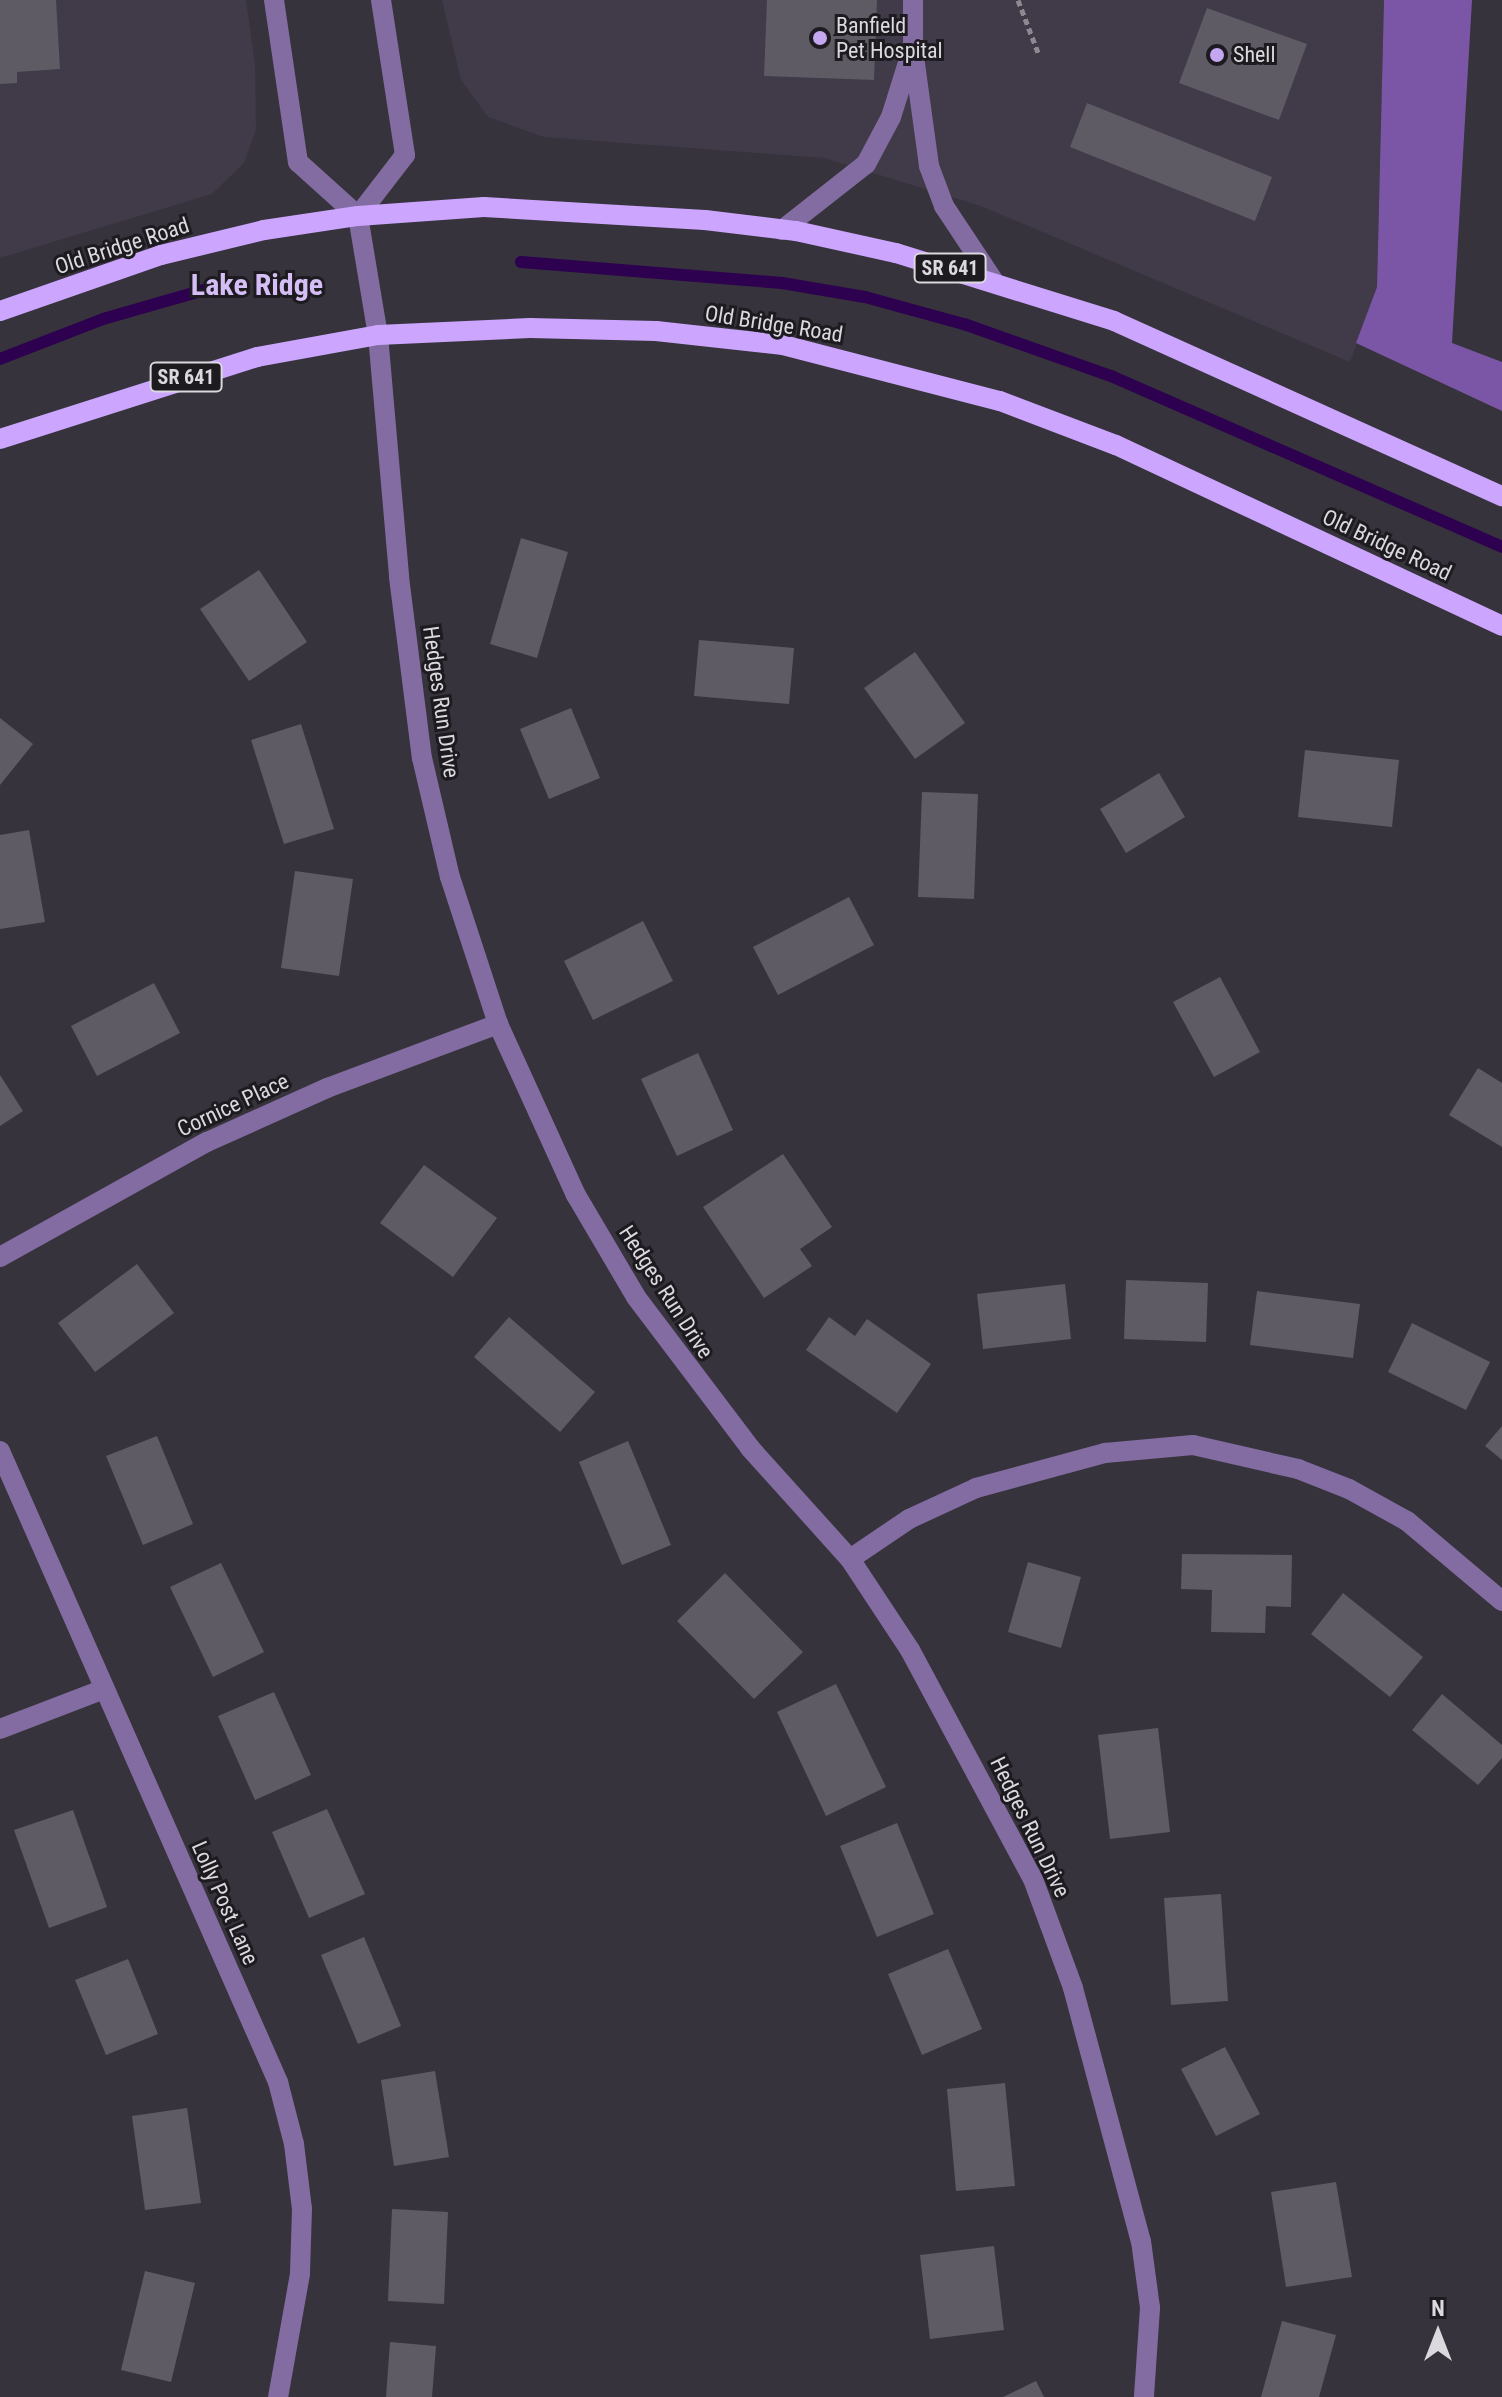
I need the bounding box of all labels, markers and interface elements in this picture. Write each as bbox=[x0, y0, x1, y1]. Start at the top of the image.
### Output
place label: Banfield Pet Hospital bbox=[836, 12, 943, 64]
marker: Banfield Pet Hospital bbox=[811, 29, 829, 47]
place label: Shell bbox=[1233, 42, 1275, 68]
marker: Shell bbox=[1208, 46, 1226, 64]
street label: Old Bridge Road bbox=[52, 212, 192, 280]
road number: SR 641 bbox=[912, 252, 988, 284]
district label: Lake Ridge bbox=[191, 267, 323, 303]
street label: Old Bridge Road bbox=[703, 300, 845, 348]
road number: SR 641 bbox=[148, 361, 224, 393]
street label: Old Bridge Road bbox=[1318, 504, 1456, 586]
street label: Hedges Run Drive bbox=[417, 624, 465, 780]
street label: Cornice Place bbox=[173, 1068, 293, 1142]
street label: Hedges Run Drive bbox=[613, 1221, 719, 1363]
street label: Hedges Run Drive bbox=[985, 1752, 1075, 1902]
street label: Lolly Post Lane bbox=[186, 1837, 264, 1969]
north arrow bbox=[1398, 2293, 1478, 2373]
text: N bbox=[1431, 2296, 1445, 2321]

